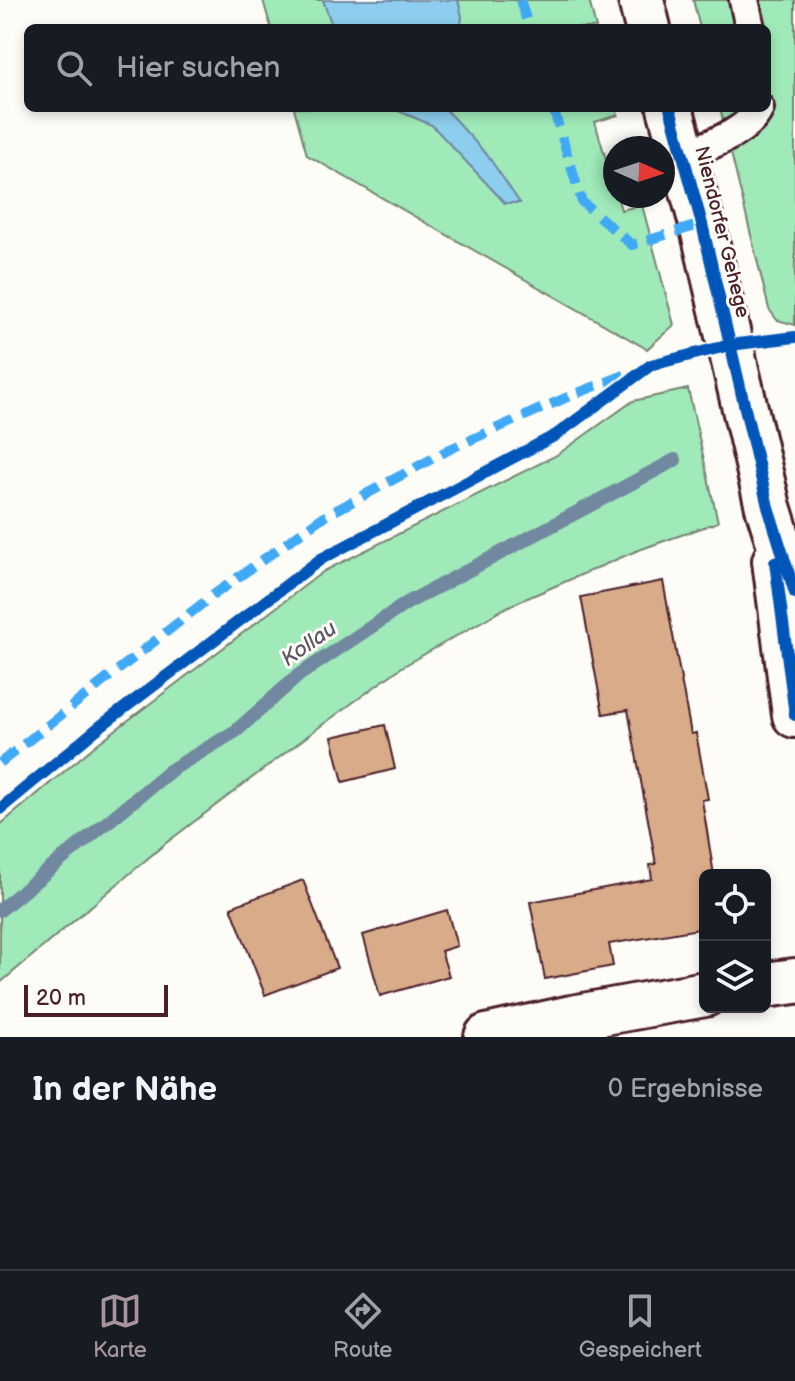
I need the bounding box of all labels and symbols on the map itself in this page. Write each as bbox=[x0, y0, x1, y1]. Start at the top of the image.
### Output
north arrow bbox=[603, 136, 675, 208]
street label: Niendorfer Gehege bbox=[689, 144, 755, 320]
water label: Kollau bbox=[276, 615, 342, 673]
scale bar bbox=[24, 981, 168, 1017]

